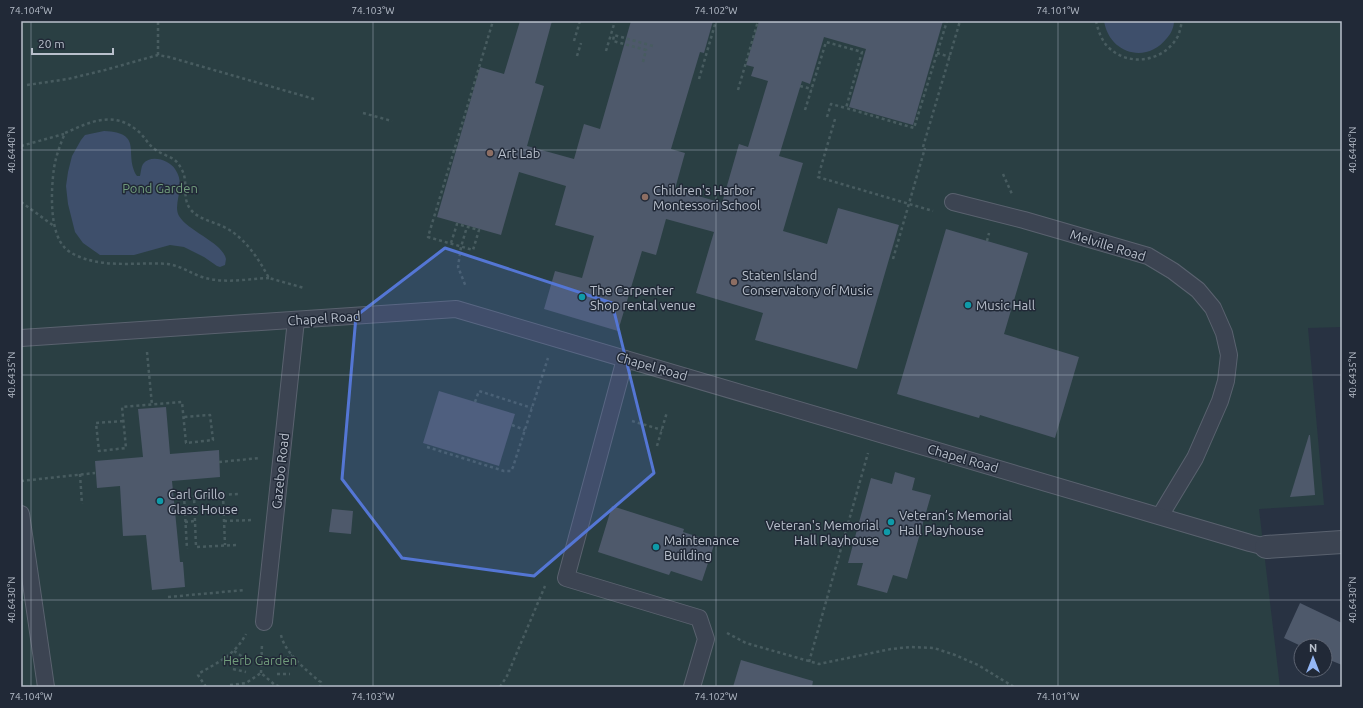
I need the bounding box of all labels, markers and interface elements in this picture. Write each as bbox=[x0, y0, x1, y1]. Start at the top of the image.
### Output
text: 74.104°W bbox=[9, 5, 53, 16]
text: 74.103°W bbox=[351, 5, 395, 16]
text: 74.102°W bbox=[694, 5, 738, 16]
text: 74.101°W bbox=[1036, 5, 1080, 16]
scale bar bbox=[32, 30, 113, 56]
text: 20 m bbox=[38, 37, 65, 50]
text: 40.6440°N bbox=[6, 127, 17, 173]
text: 40.6440°N bbox=[1347, 127, 1358, 173]
place label: Art Lab bbox=[498, 146, 540, 160]
marker: Art Lab bbox=[485, 148, 495, 158]
park label: Pond Garden bbox=[122, 181, 198, 195]
place label: Children's Harbor Montessori School bbox=[653, 183, 761, 212]
marker: Children's Harbor Montessori School bbox=[640, 192, 650, 202]
street label: Melville Road bbox=[1069, 227, 1147, 263]
place label: Staten Island Conservatory of Music bbox=[742, 268, 872, 297]
marker: Staten Island Conservatory of Music bbox=[729, 277, 739, 287]
place label: The Carpenter Shop rental venue bbox=[590, 283, 696, 312]
marker: The Carpenter Shop rental venue bbox=[577, 292, 587, 302]
place label: Music Hall bbox=[976, 298, 1036, 312]
marker: Music Hall bbox=[963, 300, 973, 310]
street label: Chapel Road bbox=[287, 308, 361, 328]
street label: Chapel Road bbox=[615, 349, 689, 383]
text: 40.6435°N bbox=[6, 352, 17, 398]
text: 40.6435°N bbox=[1347, 352, 1358, 398]
street label: Gazebo Road bbox=[269, 432, 291, 510]
street label: Chapel Road bbox=[926, 441, 1000, 475]
place label: Carl Grillo Glass House bbox=[168, 487, 238, 516]
marker: Carl Grillo Glass House bbox=[155, 496, 165, 506]
place label: Veteran’s Memorial Hall Playhouse bbox=[899, 508, 1013, 537]
marker: Veteran’s Memorial Hall Playhouse bbox=[886, 517, 896, 527]
place label: Veteran's Memorial Hall Playhouse bbox=[766, 518, 880, 547]
marker: Veteran's Memorial Hall Playhouse bbox=[882, 527, 892, 537]
place label: Maintenance Building bbox=[664, 533, 740, 562]
marker: Maintenance Building bbox=[651, 542, 661, 552]
text: 40.6430°N bbox=[6, 577, 17, 623]
text: 40.6430°N bbox=[1347, 577, 1358, 623]
north arrow bbox=[1293, 638, 1333, 678]
text: N bbox=[1309, 642, 1317, 654]
park label: Herb Garden bbox=[223, 653, 297, 667]
text: 74.104°W bbox=[9, 691, 53, 702]
text: 74.103°W bbox=[351, 691, 395, 702]
text: 74.102°W bbox=[694, 691, 738, 702]
text: 74.101°W bbox=[1036, 691, 1080, 702]

